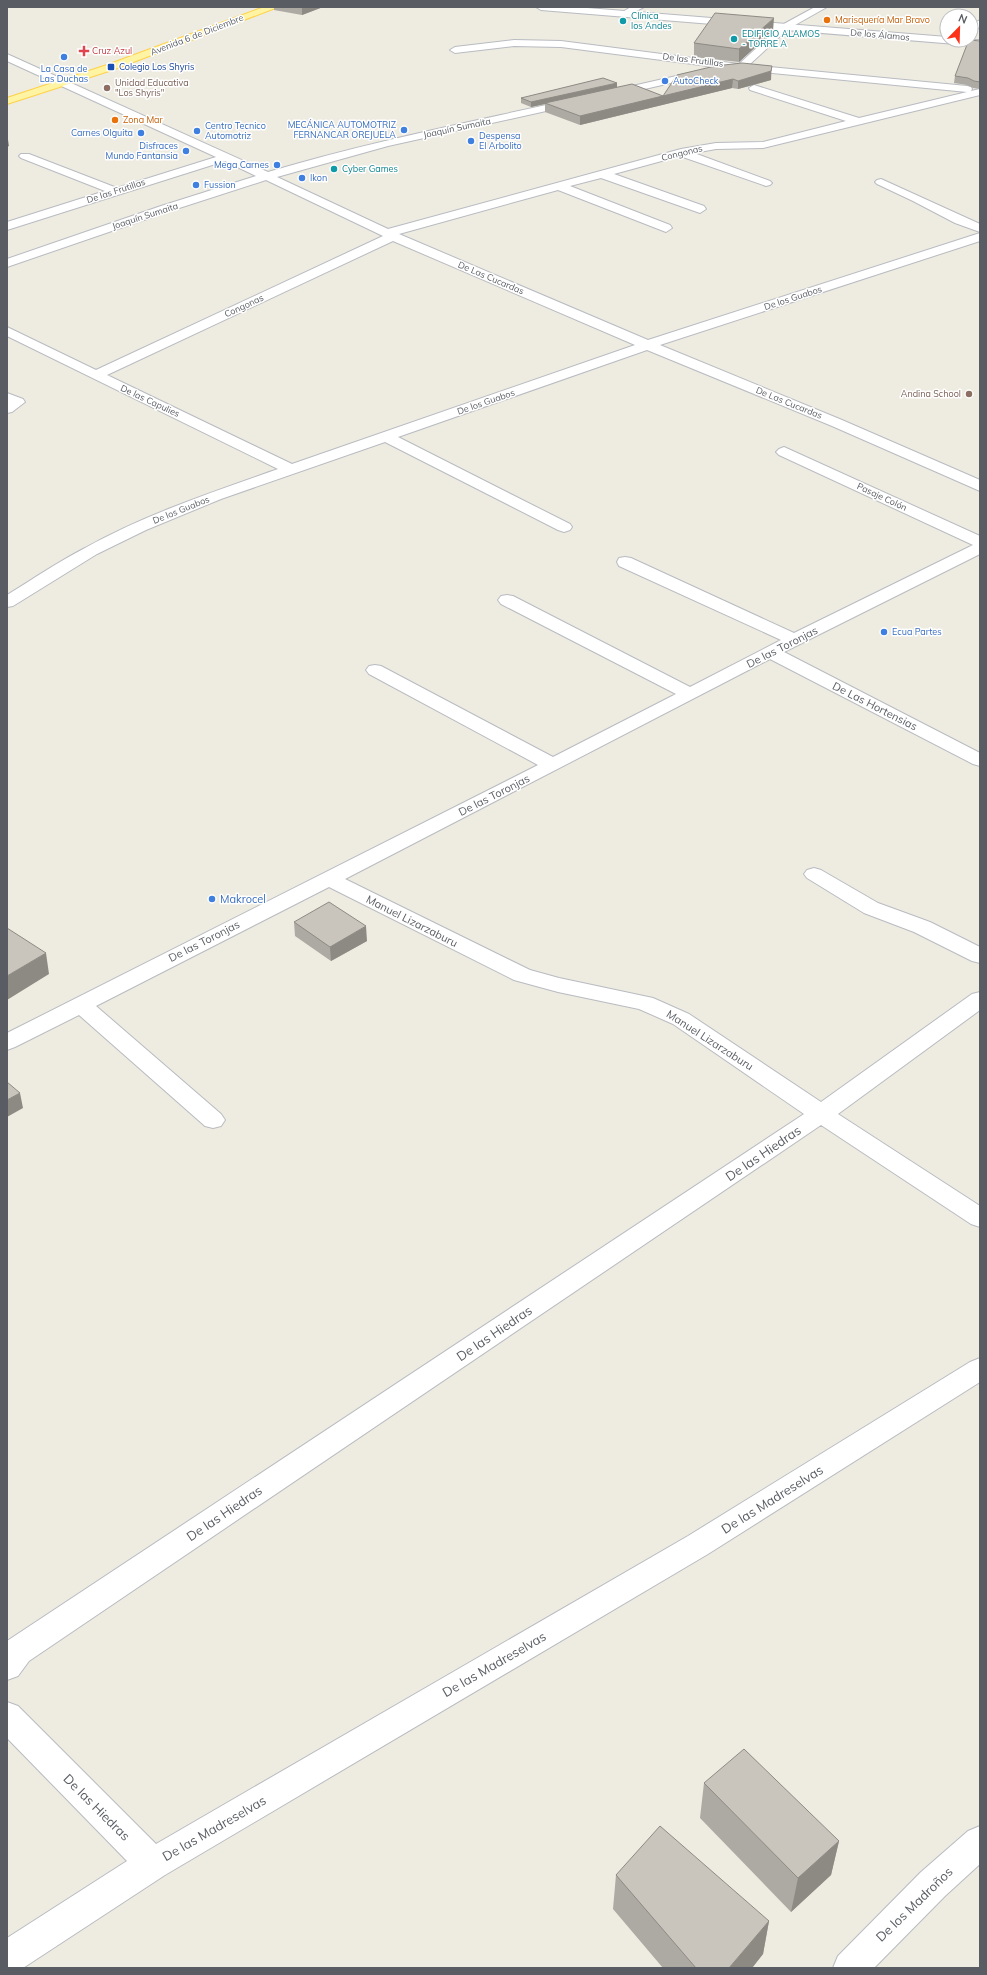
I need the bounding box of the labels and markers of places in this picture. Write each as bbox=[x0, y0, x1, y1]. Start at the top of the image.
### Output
place label: Clínica los Andes bbox=[631, 10, 672, 31]
place label: Marisquería Mar Bravo bbox=[835, 14, 930, 25]
marker: Marisquería Mar Bravo bbox=[822, 15, 832, 25]
marker: Clínica los Andes bbox=[618, 16, 628, 26]
place label: EDIFICIO ALAMOS - TORRE A bbox=[742, 28, 820, 49]
marker: EDIFICIO ALAMOS - TORRE A bbox=[729, 34, 739, 44]
place label: Cruz Azul bbox=[92, 45, 132, 56]
marker: Cruz Azul bbox=[79, 46, 89, 56]
marker: La Casa de Las Duchas bbox=[59, 52, 69, 62]
place label: Colegio Los Shyris bbox=[119, 61, 194, 73]
marker: Colegio Los Shyris bbox=[106, 62, 116, 72]
place label: La Casa de Las Duchas bbox=[40, 63, 88, 84]
place label: AutoCheck bbox=[673, 75, 719, 86]
marker: AutoCheck bbox=[660, 76, 670, 86]
place label: Unidad Educativa "Los Shyris" bbox=[115, 77, 189, 99]
marker: Unidad Educativa "Los Shyris" bbox=[102, 83, 112, 93]
place label: Zona Mar bbox=[123, 114, 164, 125]
marker: Zona Mar bbox=[110, 115, 120, 125]
place label: MECÁNICA AUTOMOTRIZ FERNANCAR OREJUELA bbox=[288, 119, 397, 140]
place label: Centro Tecnico Automotriz bbox=[205, 120, 266, 141]
marker: MECÁNICA AUTOMOTRIZ FERNANCAR OREJUELA bbox=[399, 125, 409, 135]
marker: Centro Tecnico Automotriz bbox=[192, 126, 202, 136]
place label: Carnes Olguita bbox=[71, 127, 133, 138]
marker: Carnes Olguita bbox=[136, 128, 146, 138]
place label: Despensa El Arbolito bbox=[479, 130, 522, 151]
marker: Despensa El Arbolito bbox=[466, 136, 476, 146]
place label: Disfraces Mundo Fantansia bbox=[106, 140, 178, 161]
marker: Disfraces Mundo Fantansia bbox=[181, 146, 191, 156]
place label: Mega Carnes bbox=[214, 159, 269, 170]
marker: Mega Carnes bbox=[272, 160, 282, 170]
place label: Cyber Games bbox=[342, 163, 398, 175]
marker: Cyber Games bbox=[329, 164, 339, 174]
place label: Ikon bbox=[310, 172, 327, 183]
marker: Ikon bbox=[297, 173, 307, 183]
place label: Fussion bbox=[204, 179, 236, 190]
marker: Fussion bbox=[191, 180, 201, 190]
place label: Andina School bbox=[901, 388, 961, 399]
marker: Andina School bbox=[964, 389, 974, 399]
place label: Ecua Partes bbox=[892, 626, 942, 637]
marker: Ecua Partes bbox=[879, 627, 889, 637]
place label: Makrocel bbox=[220, 892, 266, 906]
marker: Makrocel bbox=[207, 894, 217, 904]

